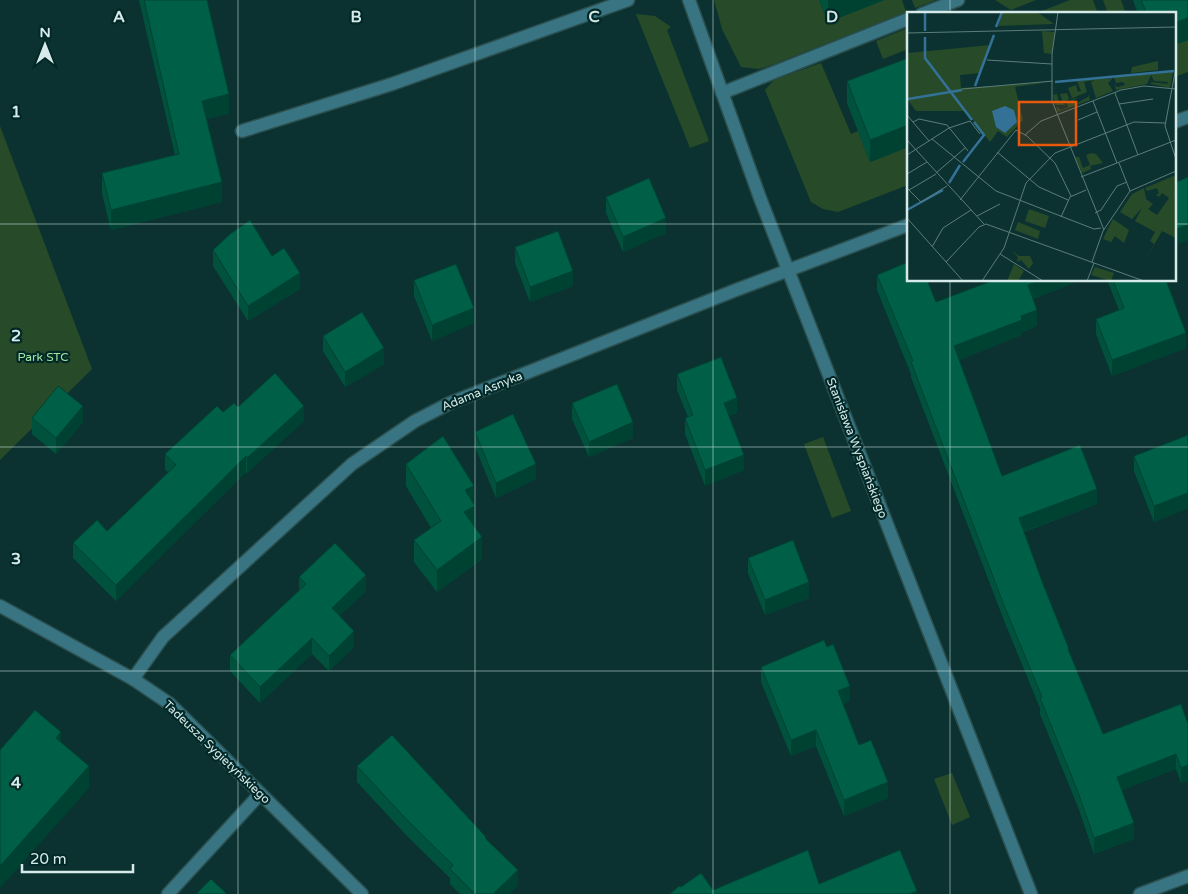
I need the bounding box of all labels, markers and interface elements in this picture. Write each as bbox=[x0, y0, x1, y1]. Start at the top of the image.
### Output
text: A bbox=[113, 7, 125, 27]
text: B bbox=[350, 7, 362, 27]
text: C bbox=[588, 7, 600, 27]
text: D bbox=[826, 7, 838, 27]
inset map bbox=[907, 12, 1176, 281]
north arrow bbox=[20, 20, 70, 70]
text: N bbox=[39, 24, 51, 41]
text: 1 bbox=[11, 102, 21, 122]
text: 2 bbox=[11, 326, 21, 346]
park label: Park STC bbox=[17, 350, 69, 364]
street label: Adama Asnyka bbox=[440, 368, 524, 414]
street label: Stanisława Wyspiańskiego bbox=[824, 376, 890, 520]
text: 3 bbox=[11, 549, 21, 569]
street label: Tadeusza Sygietyńskiego bbox=[161, 698, 273, 806]
text: 4 bbox=[11, 773, 21, 793]
scale bar bbox=[22, 842, 134, 874]
text: 20 m bbox=[30, 850, 67, 868]

